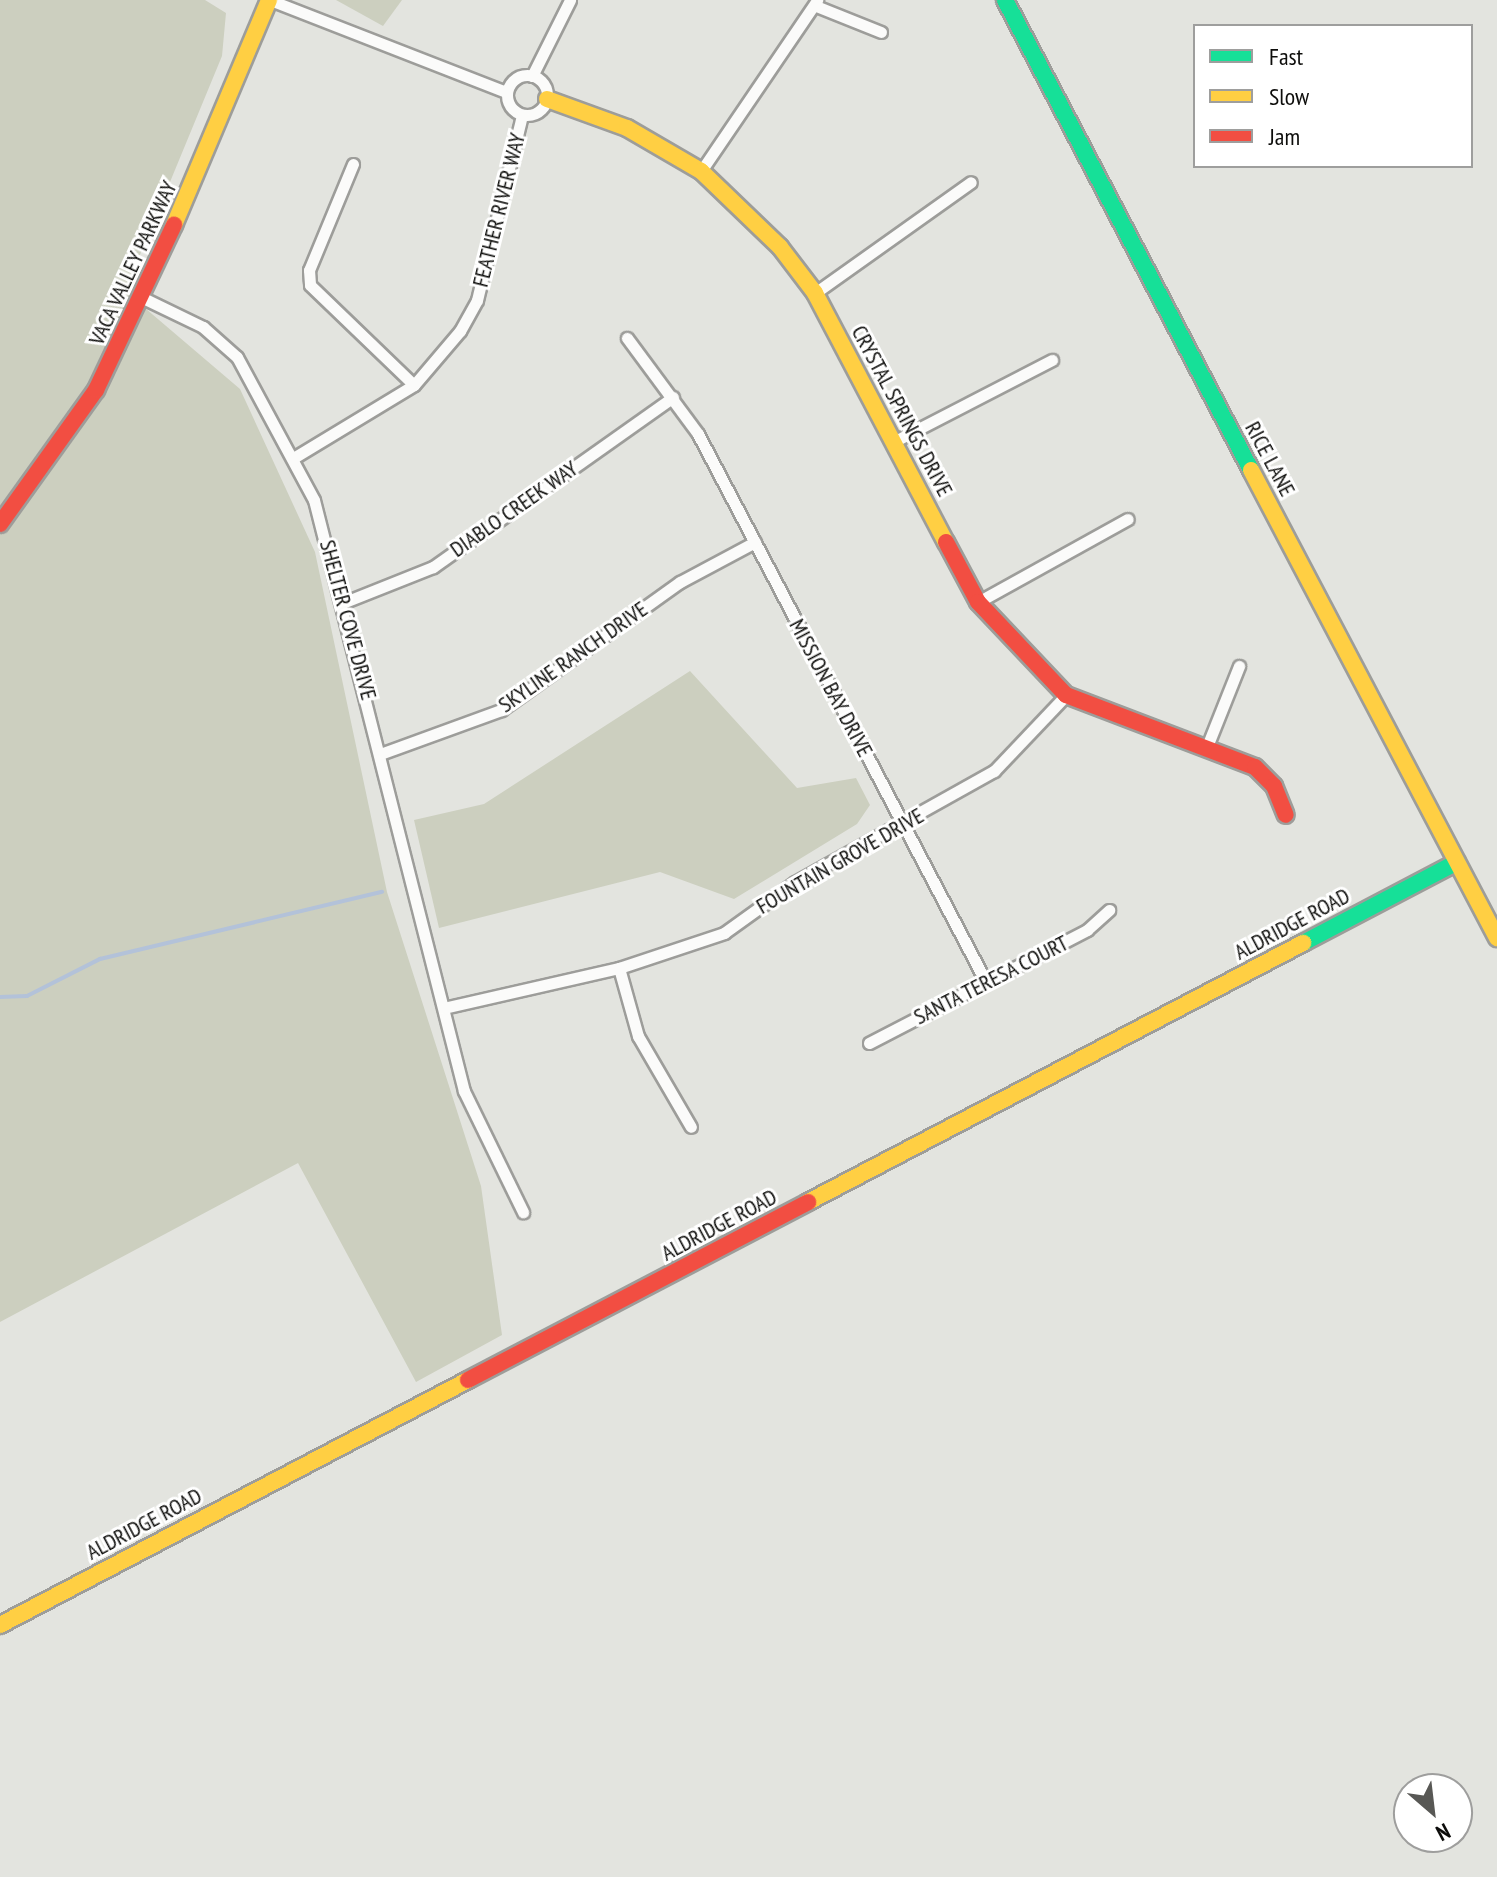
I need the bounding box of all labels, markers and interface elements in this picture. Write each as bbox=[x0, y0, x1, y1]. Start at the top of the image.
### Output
legend bbox=[1193, 24, 1473, 168]
text: Fast bbox=[1269, 41, 1303, 72]
text: Slow bbox=[1269, 81, 1309, 112]
text: Jam bbox=[1269, 121, 1300, 152]
street label: FEATHER RIVER WAY bbox=[467, 130, 531, 290]
street label: VACA VALLEY PARKWAY bbox=[83, 176, 183, 350]
street label: CRYSTAL SPRINGS DRIVE bbox=[846, 321, 958, 501]
street label: RICE LANE bbox=[1239, 417, 1301, 501]
street label: DIABLO CREEK WAY bbox=[445, 455, 583, 563]
street label: SHELTER COVE DRIVE bbox=[314, 537, 382, 703]
street label: SKYLINE RANCH DRIVE bbox=[493, 596, 653, 718]
street label: MISSION BAY DRIVE bbox=[784, 614, 878, 762]
street label: FOUNTAIN GROVE DRIVE bbox=[752, 802, 928, 920]
street label: ALDRIDGE ROAD bbox=[1230, 883, 1354, 965]
street label: SANTA TERESA COURT bbox=[909, 929, 1073, 1031]
street label: ALDRIDGE ROAD bbox=[657, 1184, 781, 1266]
street label: ALDRIDGE ROAD bbox=[82, 1483, 206, 1565]
north arrow bbox=[1393, 1773, 1473, 1853]
text: N bbox=[1432, 1817, 1455, 1848]

